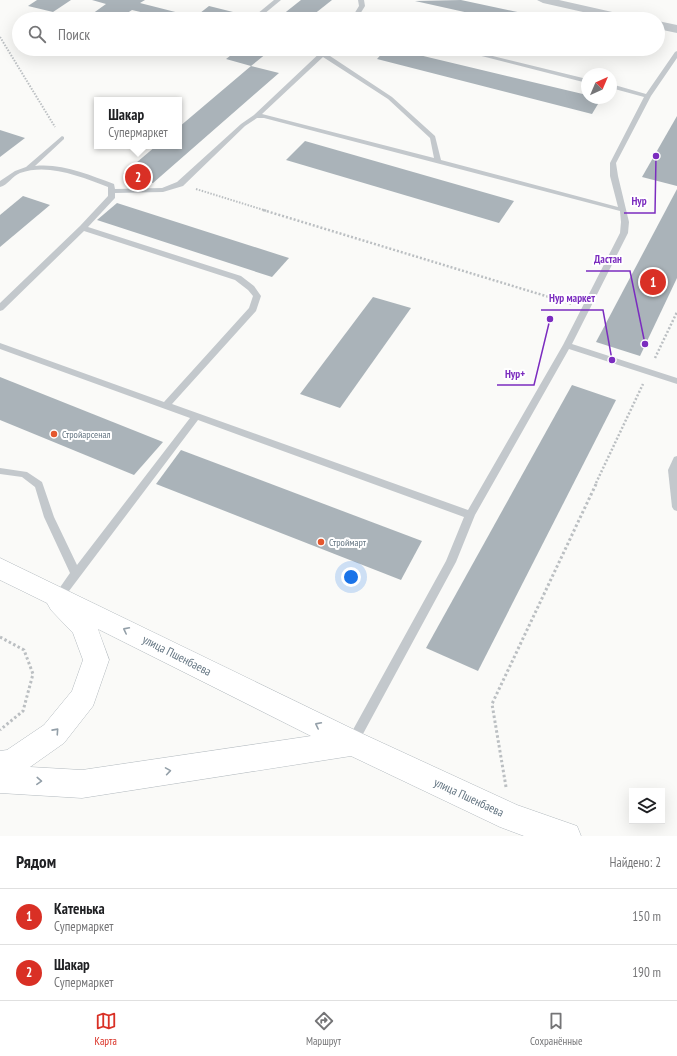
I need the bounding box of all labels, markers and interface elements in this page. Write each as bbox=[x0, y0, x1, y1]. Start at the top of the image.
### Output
search box bbox=[12, 12, 665, 56]
icon: search bbox=[26, 23, 48, 45]
text: Поиск bbox=[58, 25, 90, 44]
north arrow bbox=[581, 68, 617, 104]
popup bbox=[94, 97, 182, 149]
text: Шакар bbox=[108, 105, 144, 124]
text: Супермаркет bbox=[108, 124, 168, 141]
pin: 2 bbox=[125, 162, 151, 192]
callout: Нур bbox=[624, 190, 655, 213]
text: Нур bbox=[631, 194, 647, 208]
callout: Дастан bbox=[586, 248, 630, 271]
text: Дастан bbox=[594, 252, 622, 266]
pin: 1 bbox=[640, 267, 666, 297]
callout: Нур маркет bbox=[541, 287, 603, 310]
text: Нур маркет bbox=[549, 291, 595, 305]
callout: Нур+ bbox=[497, 362, 534, 385]
text: Нур+ bbox=[505, 367, 525, 381]
place label: Стройарсенал bbox=[62, 428, 111, 441]
marker: Стройарсенал bbox=[49, 429, 59, 439]
place label: Строймарт bbox=[329, 536, 367, 549]
marker: Строймарт bbox=[316, 537, 326, 547]
your location bbox=[341, 567, 361, 587]
one-way arrow bbox=[123, 627, 131, 634]
street label: улица Пшенбаева bbox=[140, 631, 214, 679]
one-way arrow bbox=[314, 722, 322, 730]
one-way arrow bbox=[52, 728, 59, 736]
one-way arrow bbox=[165, 767, 171, 776]
street label: улица Пшенбаева bbox=[432, 774, 506, 820]
one-way arrow bbox=[36, 777, 42, 786]
map controls bbox=[629, 788, 665, 824]
button: layers bbox=[629, 788, 665, 824]
text: Рядом bbox=[16, 851, 56, 873]
text: Найдено: 2 bbox=[610, 854, 661, 871]
text: Катенька bbox=[54, 899, 105, 918]
text: 1 bbox=[26, 908, 32, 925]
text: 150 m bbox=[632, 908, 661, 925]
text: Супермаркет bbox=[54, 918, 113, 935]
text: Шакар bbox=[54, 955, 90, 974]
text: 2 bbox=[26, 964, 32, 981]
text: 190 m bbox=[632, 964, 661, 981]
text: Супермаркет bbox=[54, 974, 113, 991]
tab: Карта bbox=[95, 1010, 117, 1048]
tab: Маршрут bbox=[306, 1010, 341, 1048]
tab: Сохранённые bbox=[530, 1010, 582, 1048]

